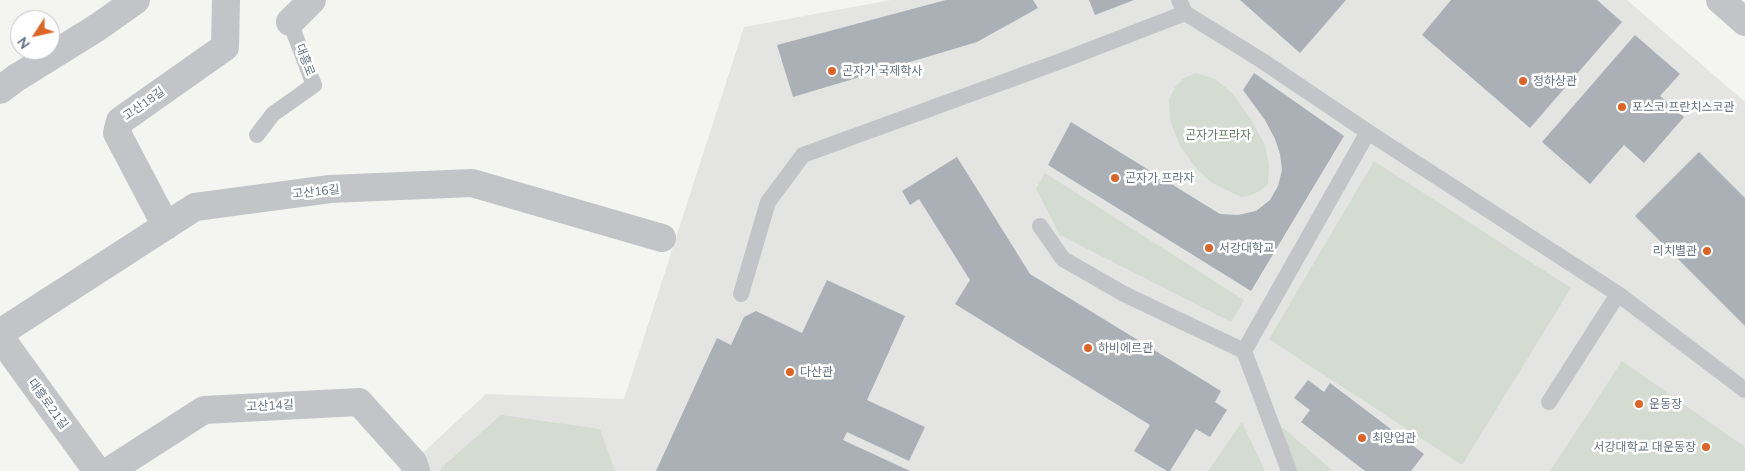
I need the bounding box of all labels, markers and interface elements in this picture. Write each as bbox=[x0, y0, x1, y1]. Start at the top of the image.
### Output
north arrow bbox=[10, 10, 60, 60]
text: N bbox=[13, 34, 34, 53]
street label: 대흥로 bbox=[292, 42, 318, 78]
place label: 곤자가 국제학사 bbox=[842, 64, 922, 78]
marker: 곤자가 국제학사 bbox=[826, 65, 838, 77]
place label: 정하상관 bbox=[1533, 74, 1577, 88]
marker: 정하상관 bbox=[1517, 75, 1529, 87]
street label: 고산18길 bbox=[120, 84, 168, 124]
place label: 포스코 프란치스코관 bbox=[1632, 100, 1734, 114]
marker: 포스코 프란치스코관 bbox=[1616, 101, 1628, 113]
park label: 곤자가프라자 bbox=[1185, 128, 1251, 142]
place label: 곤자가 프라자 bbox=[1125, 171, 1194, 185]
marker: 곤자가 프라자 bbox=[1109, 172, 1121, 184]
street label: 고산16길 bbox=[292, 182, 340, 202]
place label: 서강대학교 bbox=[1219, 241, 1274, 255]
marker: 서강대학교 bbox=[1203, 242, 1215, 254]
place label: 리치별관 bbox=[1653, 244, 1697, 258]
marker: 리치별관 bbox=[1701, 245, 1713, 257]
place label: 하비에르관 bbox=[1098, 341, 1153, 355]
marker: 하비에르관 bbox=[1082, 342, 1094, 354]
place label: 다산관 bbox=[800, 365, 833, 379]
marker: 다산관 bbox=[784, 366, 796, 378]
street label: 대흥로21길 bbox=[25, 376, 71, 432]
place label: 운동장 bbox=[1649, 397, 1682, 411]
street label: 고산14길 bbox=[246, 398, 294, 414]
marker: 운동장 bbox=[1633, 398, 1645, 410]
place label: 최양업관 bbox=[1372, 431, 1416, 445]
marker: 최양업관 bbox=[1356, 432, 1368, 444]
place label: 서강대학교 대운동장 bbox=[1594, 440, 1696, 454]
marker: 서강대학교 대운동장 bbox=[1700, 441, 1712, 453]

